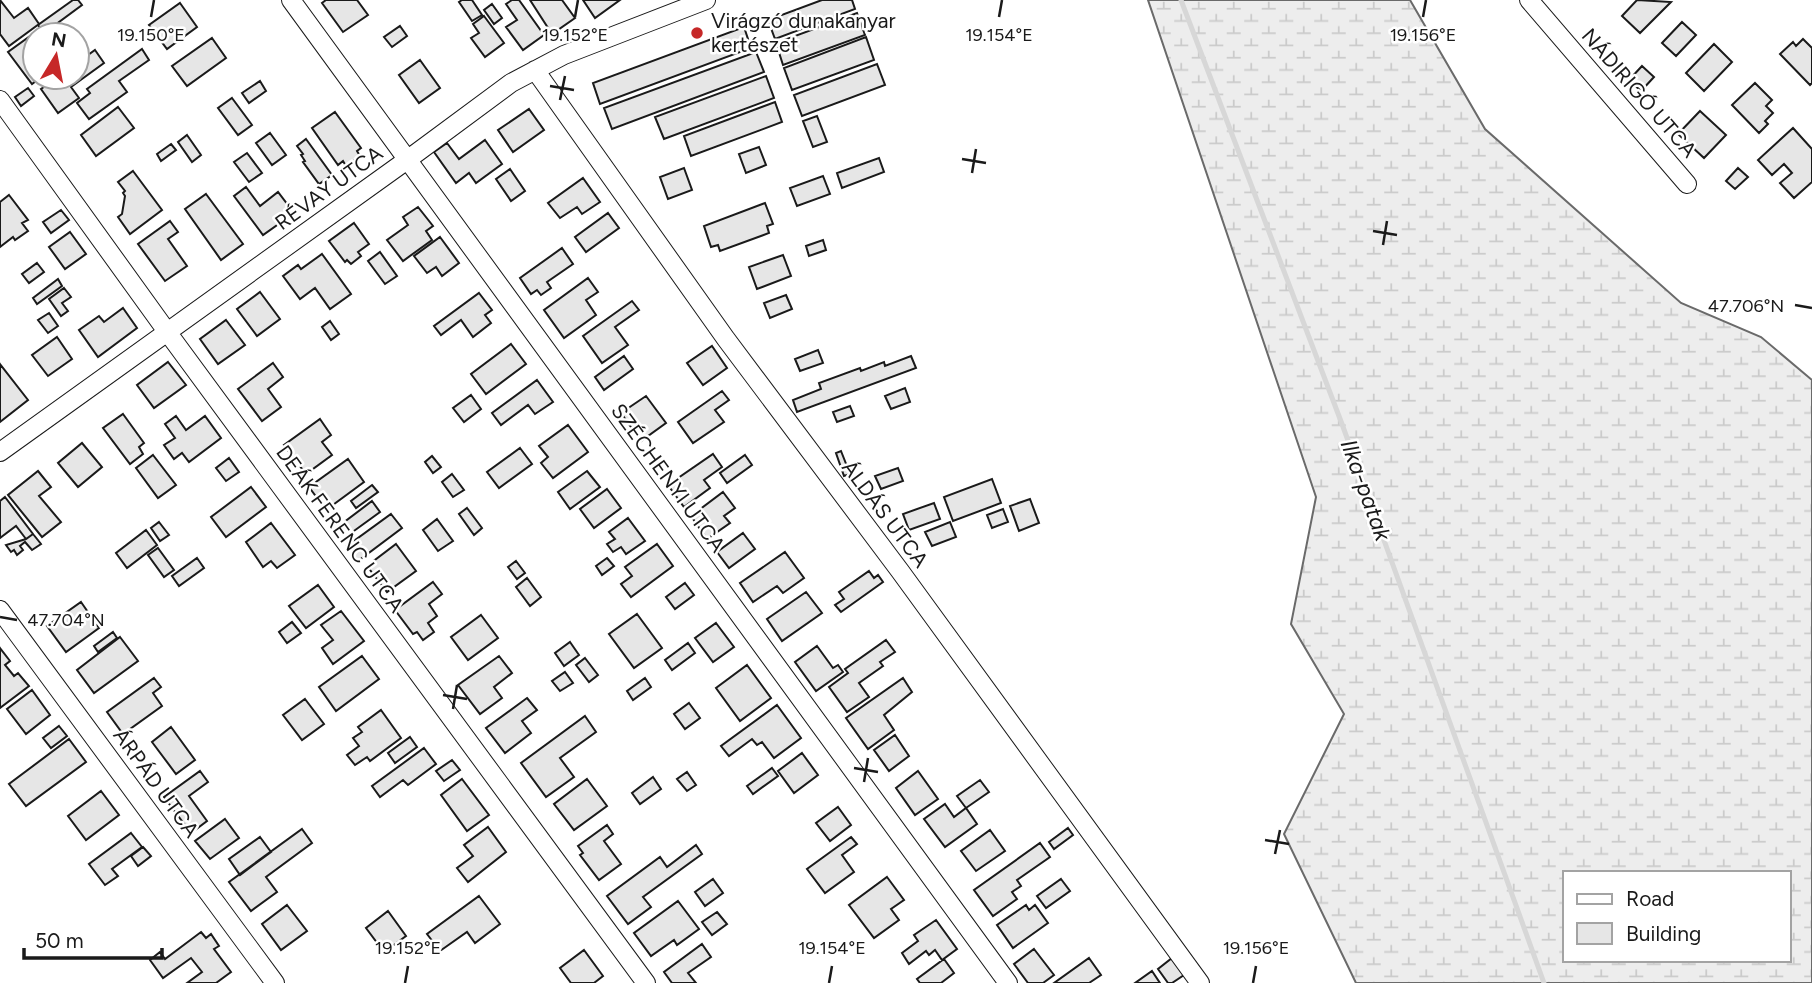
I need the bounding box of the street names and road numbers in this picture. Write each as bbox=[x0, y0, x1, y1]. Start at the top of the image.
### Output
street label: NÁDIRIGÓ UTCA bbox=[1577, 23, 1702, 162]
street label: RÉVAY UTCA bbox=[270, 140, 387, 235]
street label: SZÉCHENYI UTCA bbox=[606, 399, 731, 557]
street label: DEÁK FERENC UTCA bbox=[271, 440, 410, 617]
street label: ÁLDÁS UTCA bbox=[837, 455, 934, 572]
street label: ÁRPÁD UTCA bbox=[108, 723, 204, 842]

